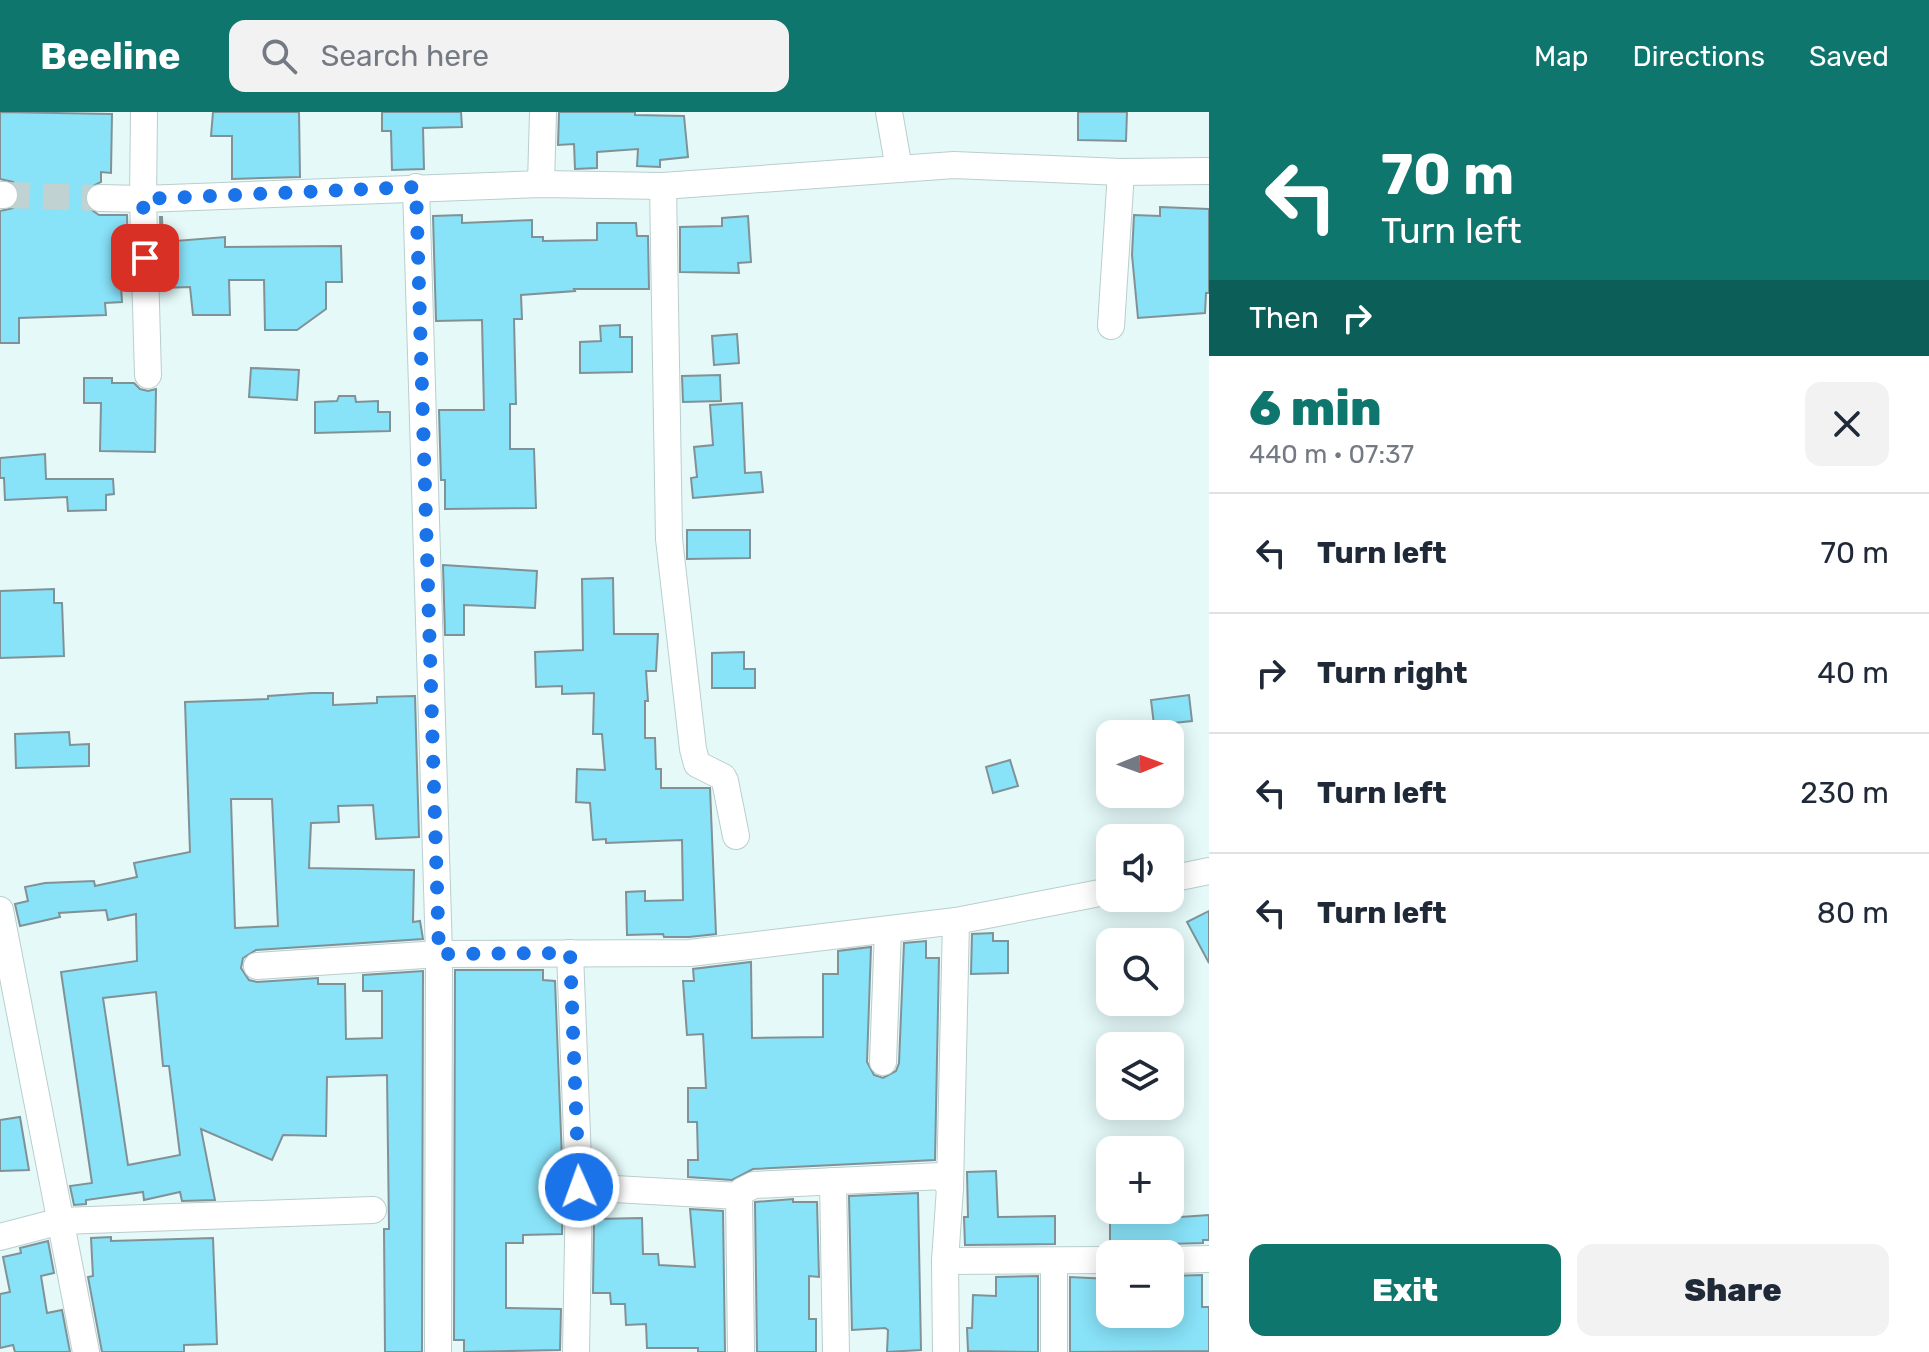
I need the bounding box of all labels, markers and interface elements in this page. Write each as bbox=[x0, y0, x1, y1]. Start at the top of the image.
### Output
search box bbox=[229, 20, 789, 92]
text: Beeline bbox=[40, 33, 181, 79]
icon: search bbox=[257, 34, 301, 78]
text: Search here bbox=[321, 38, 489, 74]
text: Map bbox=[1534, 40, 1588, 73]
text: Directions bbox=[1632, 40, 1765, 73]
text: Saved bbox=[1809, 40, 1889, 73]
text: 70 m bbox=[1381, 142, 1514, 208]
icon: left bbox=[1249, 144, 1353, 248]
text: Turn left bbox=[1381, 209, 1522, 252]
pin bbox=[111, 224, 179, 292]
icon: arrive bbox=[123, 236, 167, 280]
icon: right bbox=[1335, 296, 1379, 340]
text: Then bbox=[1249, 300, 1319, 336]
text: 6 min bbox=[1249, 380, 1381, 437]
button: close bbox=[1805, 382, 1889, 466]
text: 440 m · 07:37 bbox=[1249, 439, 1414, 470]
icon: left bbox=[1249, 531, 1293, 575]
text: Turn left bbox=[1317, 535, 1447, 571]
text: 70 m bbox=[1821, 535, 1889, 571]
icon: right bbox=[1249, 651, 1293, 695]
text: Turn right bbox=[1317, 655, 1468, 691]
text: 40 m bbox=[1817, 655, 1889, 691]
north arrow bbox=[1096, 720, 1184, 808]
map controls bbox=[1096, 720, 1184, 1328]
icon: left bbox=[1249, 771, 1293, 815]
text: Turn left bbox=[1317, 775, 1447, 811]
text: 230 m bbox=[1800, 775, 1889, 811]
button: sound bbox=[1096, 824, 1184, 912]
icon: left bbox=[1249, 891, 1293, 935]
text: Turn left bbox=[1317, 895, 1447, 931]
text: 80 m bbox=[1817, 895, 1889, 931]
button: search bbox=[1096, 928, 1184, 1016]
button: layers bbox=[1096, 1032, 1184, 1120]
button: + bbox=[1096, 1136, 1184, 1224]
position arrow bbox=[537, 1145, 621, 1229]
button: − bbox=[1096, 1240, 1184, 1328]
button: Exit bbox=[1249, 1244, 1561, 1336]
button: Share bbox=[1577, 1244, 1889, 1336]

